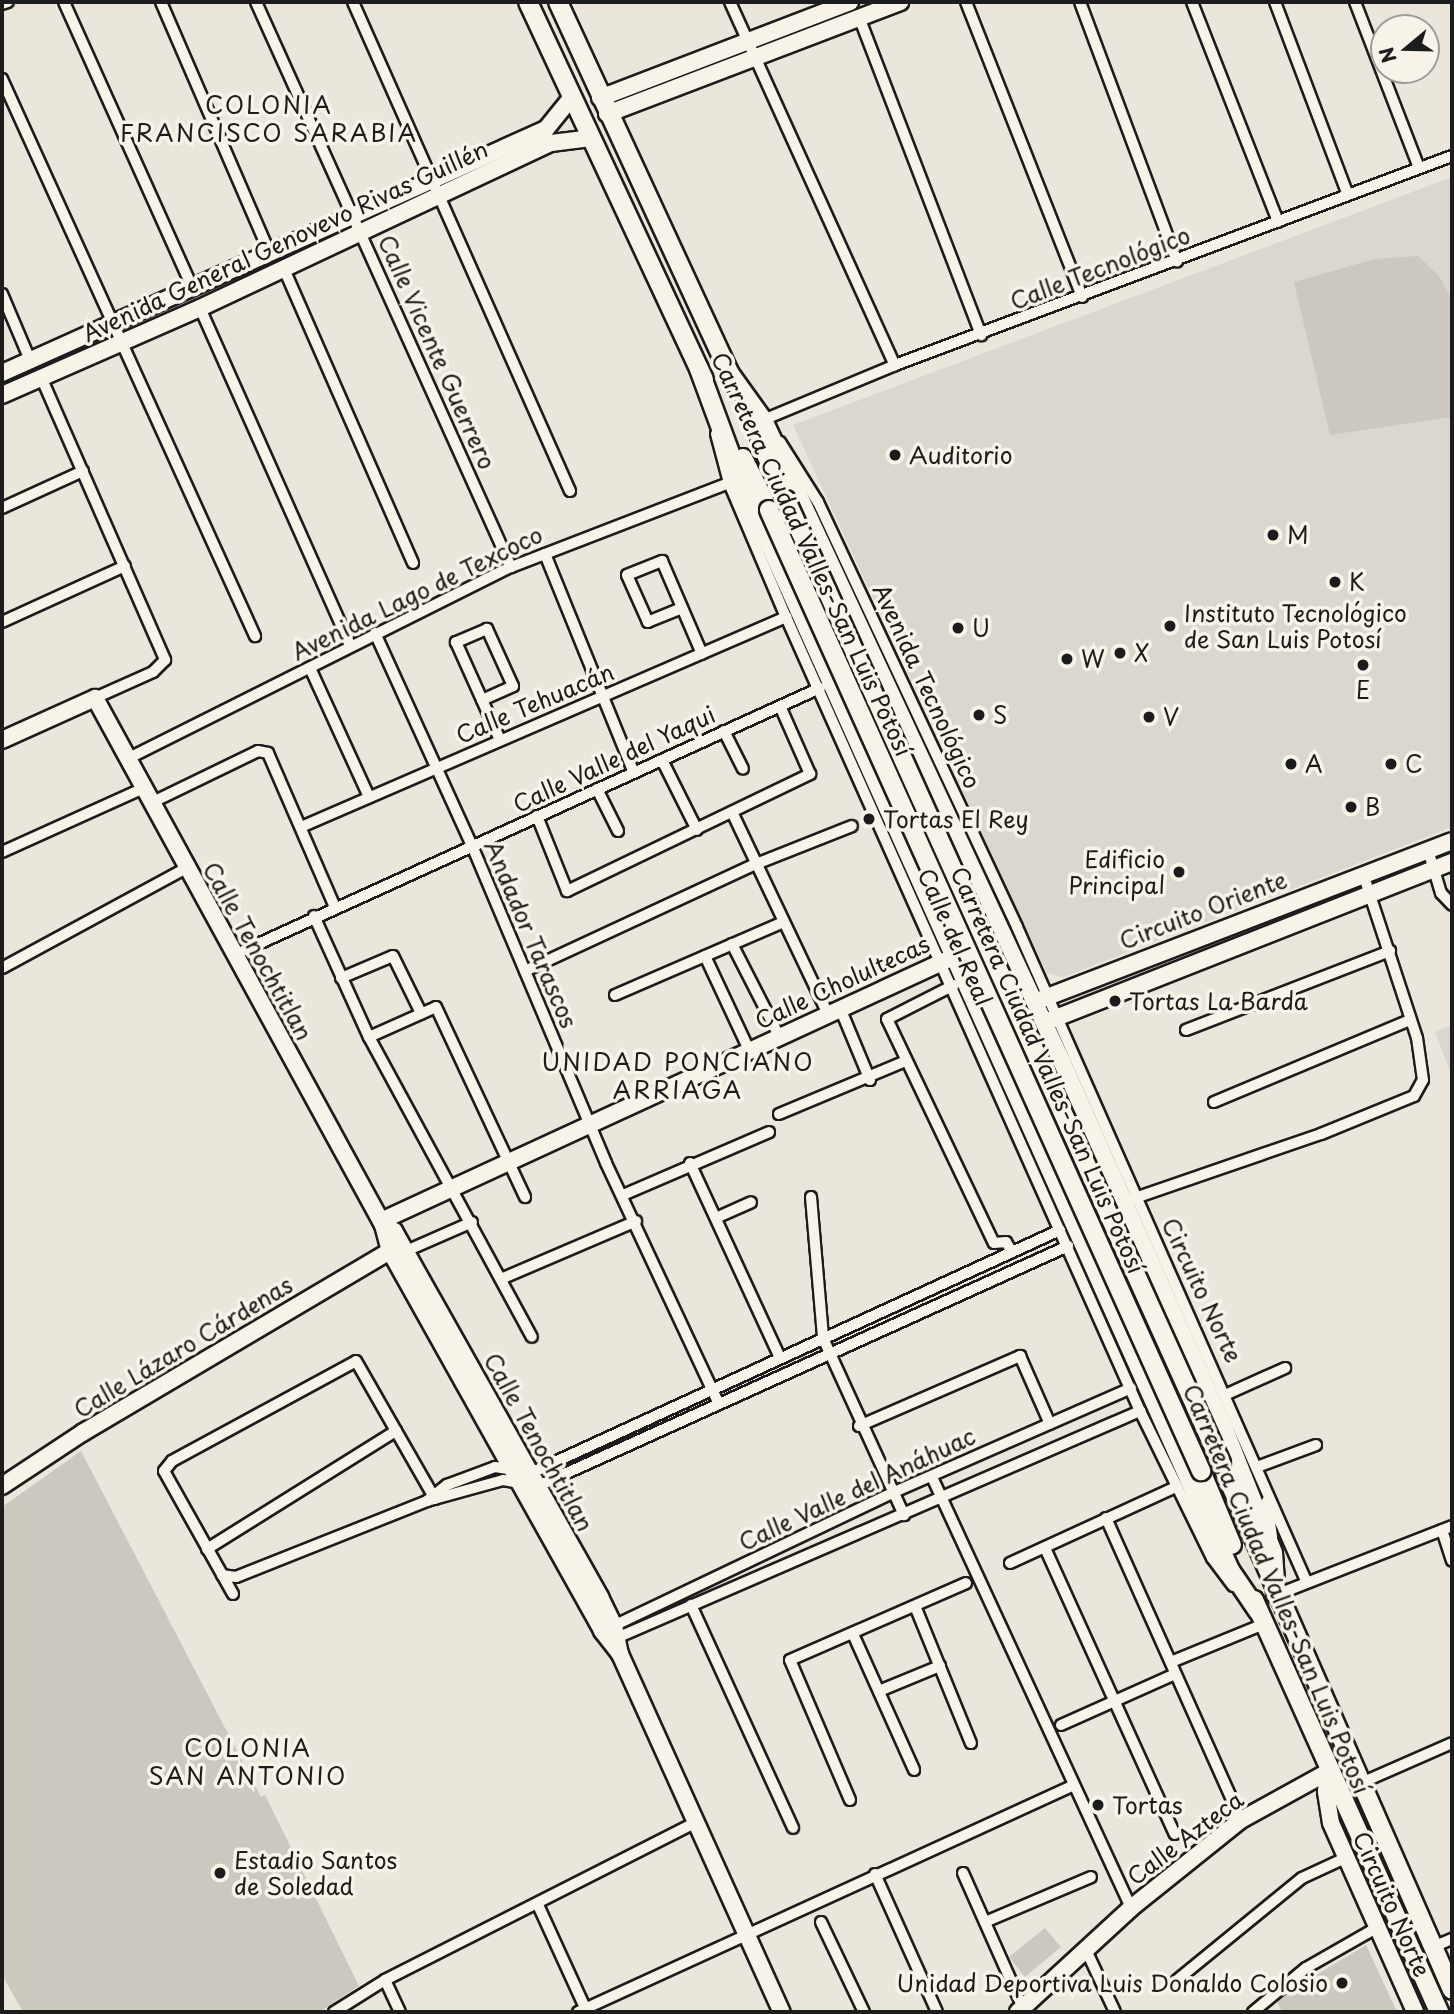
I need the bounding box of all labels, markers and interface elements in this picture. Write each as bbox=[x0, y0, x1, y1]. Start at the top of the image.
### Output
north arrow bbox=[1370, 14, 1440, 84]
text: N bbox=[1371, 44, 1403, 67]
district label: COLONIA FRANCISCO SARABIA bbox=[122, 91, 416, 147]
street label: Avenida General Genovevo Rivas Guillén bbox=[76, 134, 494, 348]
street label: Calle Tecnológico bbox=[1007, 221, 1193, 315]
street label: Calle Vicente Guerrero bbox=[373, 231, 501, 473]
street label: Carretera Ciudad Valles-San Luis Potosí bbox=[706, 348, 918, 760]
place label: Auditorio bbox=[909, 441, 1012, 469]
marker: Auditorio bbox=[887, 447, 903, 463]
street label: Avenida Lago de Texcoco bbox=[287, 520, 547, 666]
place label: M bbox=[1287, 521, 1309, 549]
marker: M bbox=[1265, 527, 1281, 543]
place label: K bbox=[1349, 568, 1365, 596]
marker: K bbox=[1327, 574, 1343, 590]
street label: Avenida Tecnológico bbox=[868, 580, 986, 792]
place label: Instituto Tecnológico de San Luis Potosí bbox=[1184, 599, 1410, 653]
place label: U bbox=[972, 614, 990, 642]
marker: Instituto Tecnológico de San Luis Potosí bbox=[1162, 618, 1178, 634]
marker: U bbox=[950, 620, 966, 636]
place label: X bbox=[1134, 639, 1149, 667]
place label: W bbox=[1081, 645, 1105, 673]
marker: X bbox=[1112, 645, 1128, 661]
marker: W bbox=[1059, 651, 1075, 667]
street label: Calle Tehuacán bbox=[451, 657, 619, 749]
marker: E bbox=[1355, 657, 1371, 673]
place label: E bbox=[1356, 676, 1370, 704]
street label: Calle Valle del Yaqui bbox=[508, 700, 720, 818]
place label: S bbox=[993, 701, 1007, 729]
place label: V bbox=[1163, 703, 1179, 731]
marker: S bbox=[971, 707, 987, 723]
marker: V bbox=[1141, 709, 1157, 725]
place label: A bbox=[1305, 750, 1323, 778]
place label: C bbox=[1405, 750, 1423, 778]
marker: A bbox=[1283, 756, 1299, 772]
marker: C bbox=[1383, 756, 1399, 772]
place label: B bbox=[1365, 793, 1380, 821]
marker: B bbox=[1343, 799, 1359, 815]
place label: Tortas El Rey bbox=[883, 805, 1031, 833]
marker: Tortas El Rey bbox=[861, 811, 877, 827]
street label: Andador Tarascos bbox=[479, 835, 583, 1033]
place label: Edificio Principal bbox=[1068, 845, 1165, 899]
street label: Calle Tenochtitlan bbox=[197, 857, 319, 1045]
street label: Calle del Real bbox=[912, 863, 998, 1011]
street label: Carretera Ciudad Valles-San Luis Potosí bbox=[946, 863, 1150, 1277]
marker: Edificio Principal bbox=[1171, 864, 1187, 880]
street label: Circuito Oriente bbox=[1116, 865, 1290, 955]
street label: Calle Cholultecas bbox=[750, 929, 934, 1035]
place label: Tortas La Barda bbox=[1129, 987, 1310, 1015]
marker: Tortas La Barda bbox=[1107, 993, 1123, 1009]
district label: UNIDAD PONCIANO ARRIAGA bbox=[545, 1048, 811, 1104]
street label: Circuito Norte bbox=[1156, 1213, 1248, 1367]
street label: Calle Lázaro Cárdenas bbox=[70, 1271, 296, 1423]
street label: Calle Tenochtitlan bbox=[478, 1348, 600, 1536]
street label: Carretera Ciudad Valles-San Luis Potosí bbox=[1178, 1380, 1376, 1798]
street label: Calle Valle del Anáhuac bbox=[733, 1421, 981, 1557]
district label: COLONIA SAN ANTONIO bbox=[150, 1734, 346, 1790]
street label: Calle Azteca bbox=[1121, 1785, 1249, 1891]
place label: Tortas bbox=[1112, 1791, 1183, 1819]
marker: Tortas bbox=[1090, 1797, 1106, 1813]
street label: Circuito Norte bbox=[1347, 1827, 1437, 1981]
place label: Estadio Santos de Soledad bbox=[234, 1846, 396, 1900]
marker: Estadio Santos de Soledad bbox=[212, 1865, 228, 1881]
place label: Unidad Deportiva Luis Donaldo Colosio bbox=[892, 1969, 1328, 1997]
marker: Unidad Deportiva Luis Donaldo Colosio bbox=[1334, 1975, 1350, 1991]

